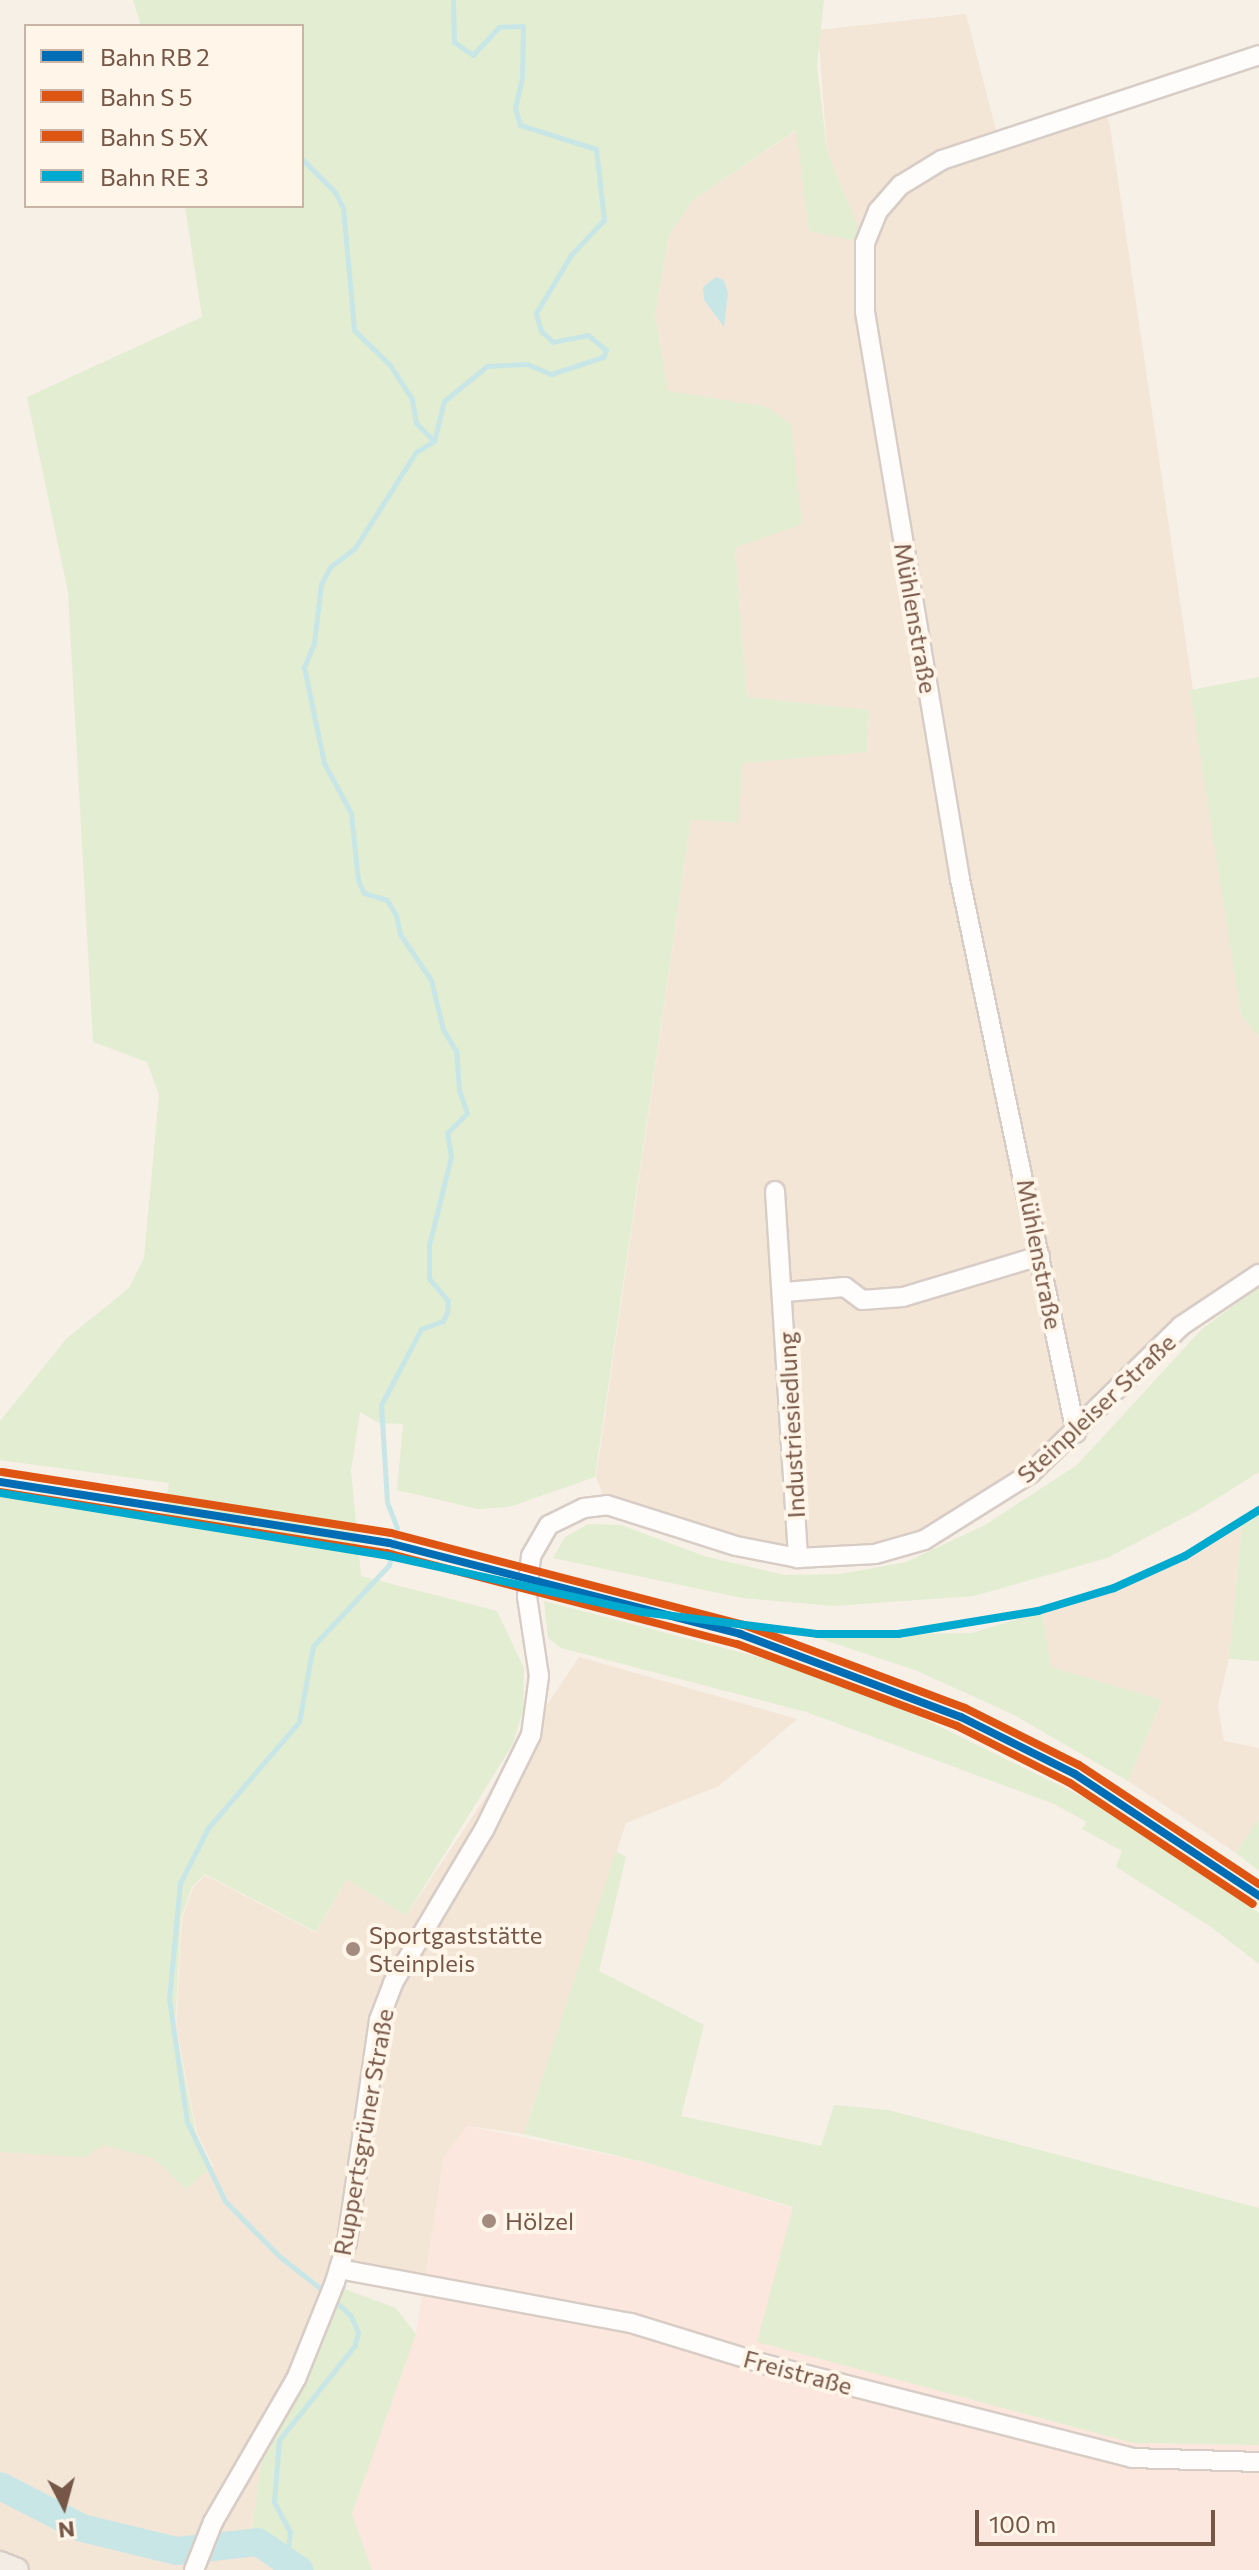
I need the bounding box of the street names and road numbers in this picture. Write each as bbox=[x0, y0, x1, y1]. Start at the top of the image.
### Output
street label: Mühlenstraße bbox=[889, 540, 943, 696]
street label: Mühlenstraße bbox=[1011, 1176, 1069, 1332]
street label: Steinpleiser Straße bbox=[1011, 1327, 1181, 1489]
street label: Industriesiedlung bbox=[772, 1331, 810, 1519]
street label: Ruppertsgrüner Straße bbox=[327, 2006, 399, 2258]
street label: Freistraße bbox=[741, 2344, 855, 2400]

